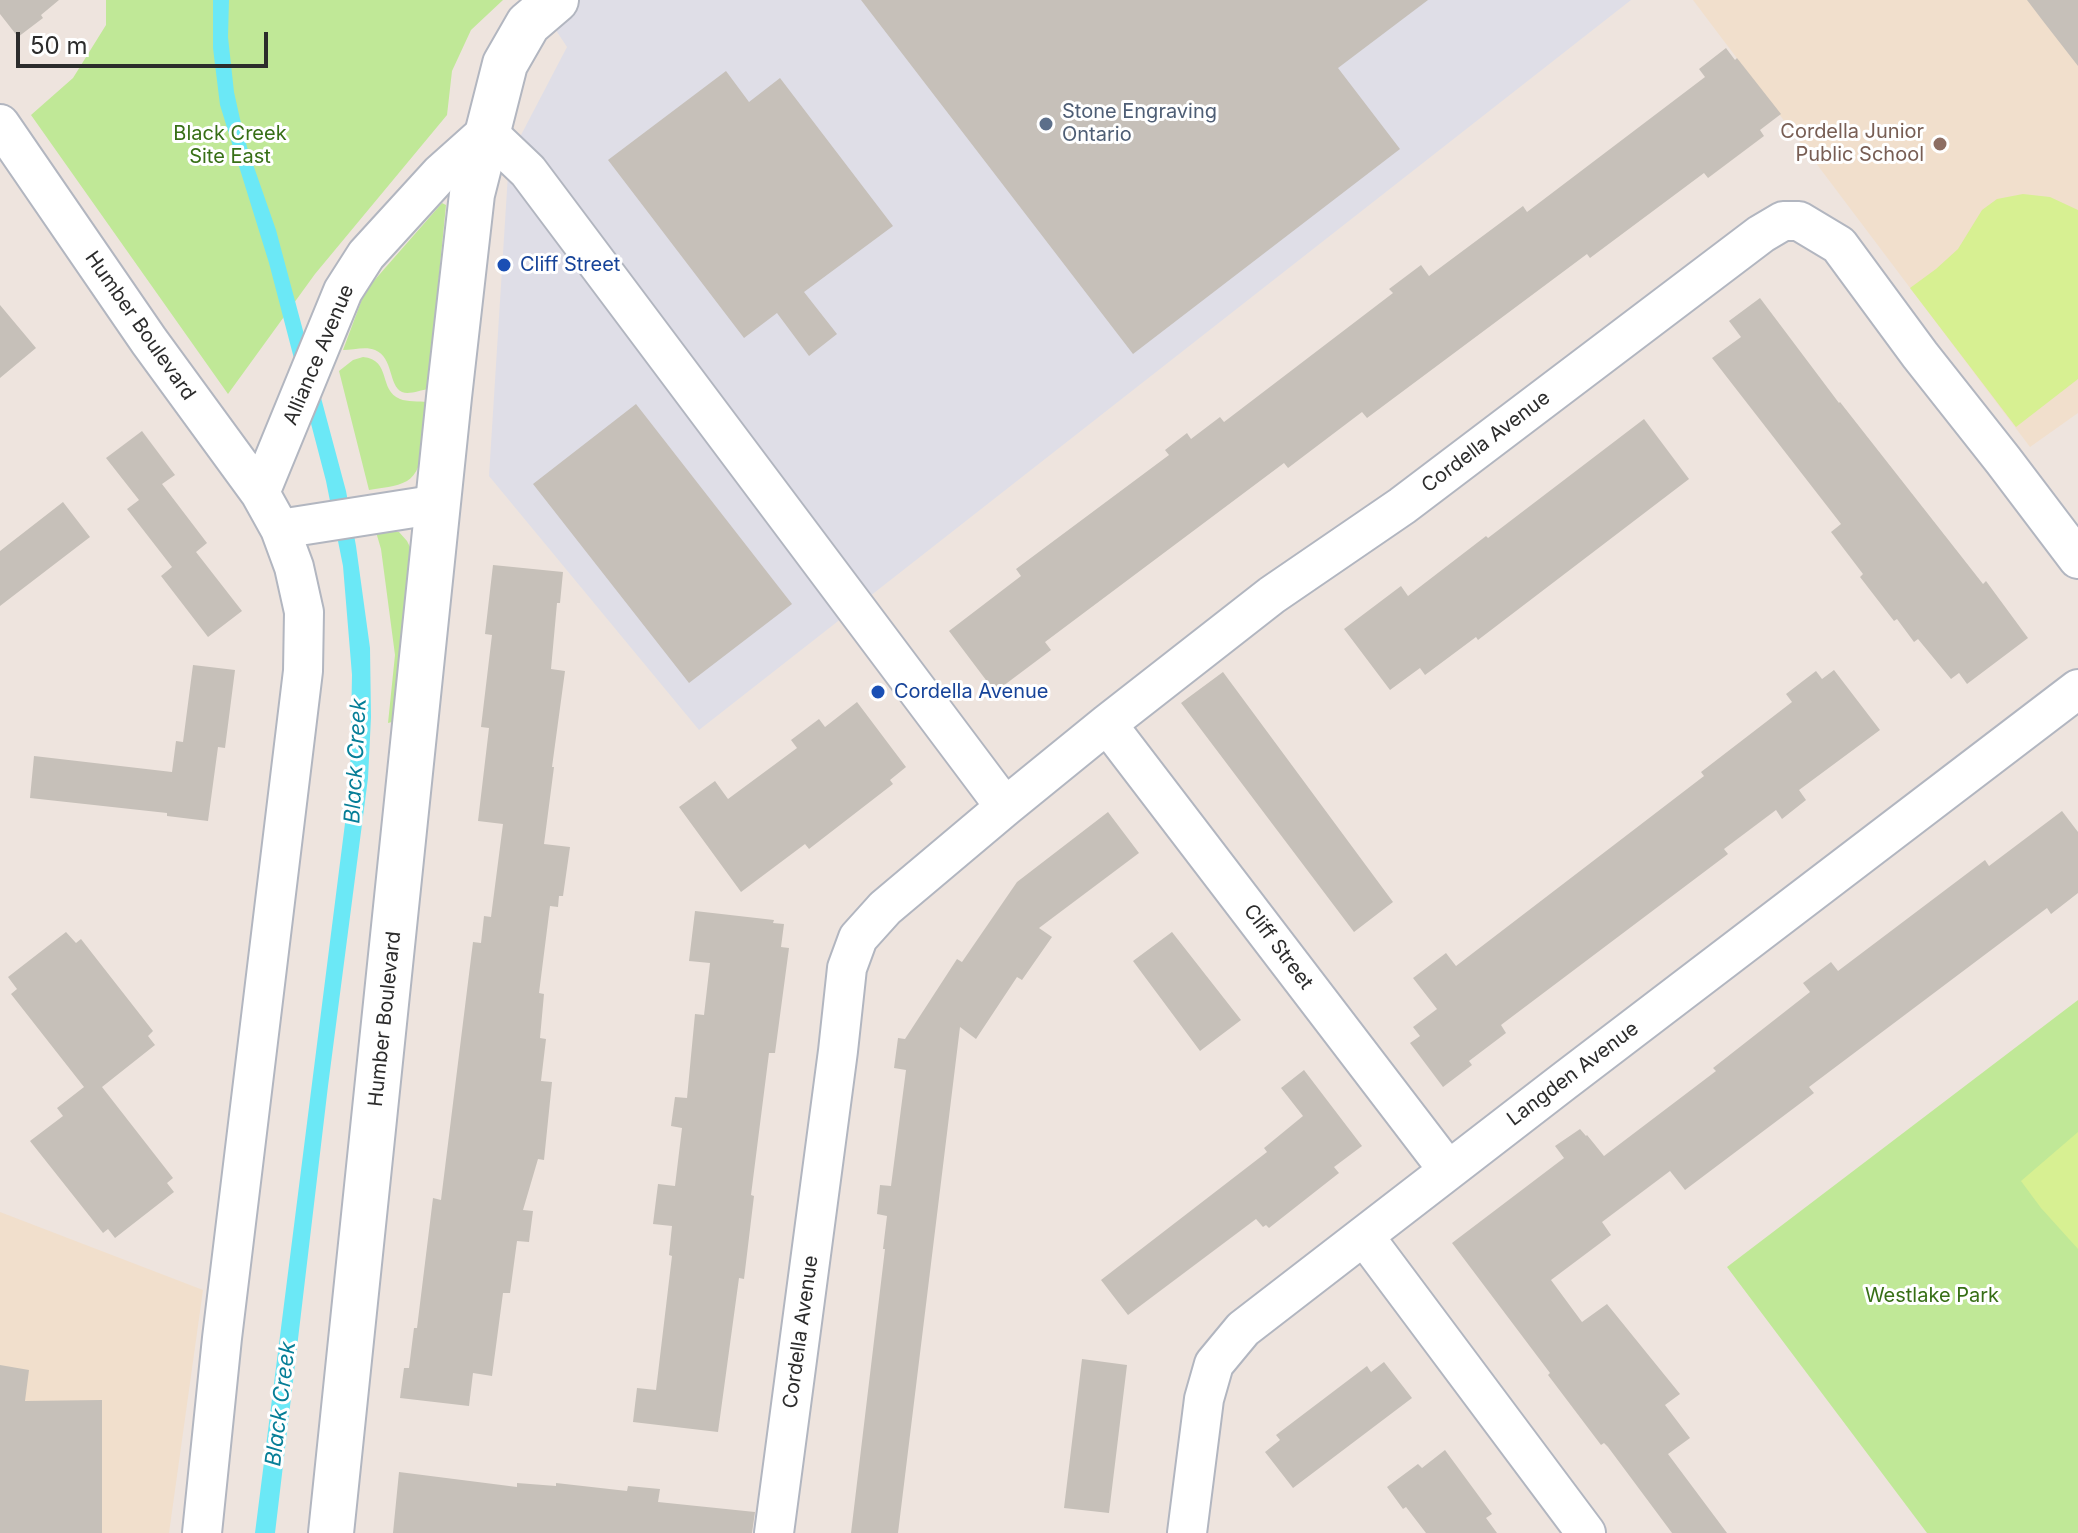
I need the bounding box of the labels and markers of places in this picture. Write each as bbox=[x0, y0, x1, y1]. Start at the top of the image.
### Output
place label: Stone Engraving Ontario bbox=[1062, 100, 1217, 147]
marker: Stone Engraving Ontario bbox=[1037, 115, 1055, 133]
place label: Cordella Junior Public School bbox=[1780, 120, 1924, 167]
marker: Cordella Junior Public School bbox=[1931, 135, 1949, 153]
place label: Cliff Street bbox=[520, 253, 620, 277]
marker: Cliff Street bbox=[495, 256, 513, 274]
place label: Cordella Avenue bbox=[894, 680, 1049, 704]
marker: Cordella Avenue bbox=[869, 683, 887, 701]

